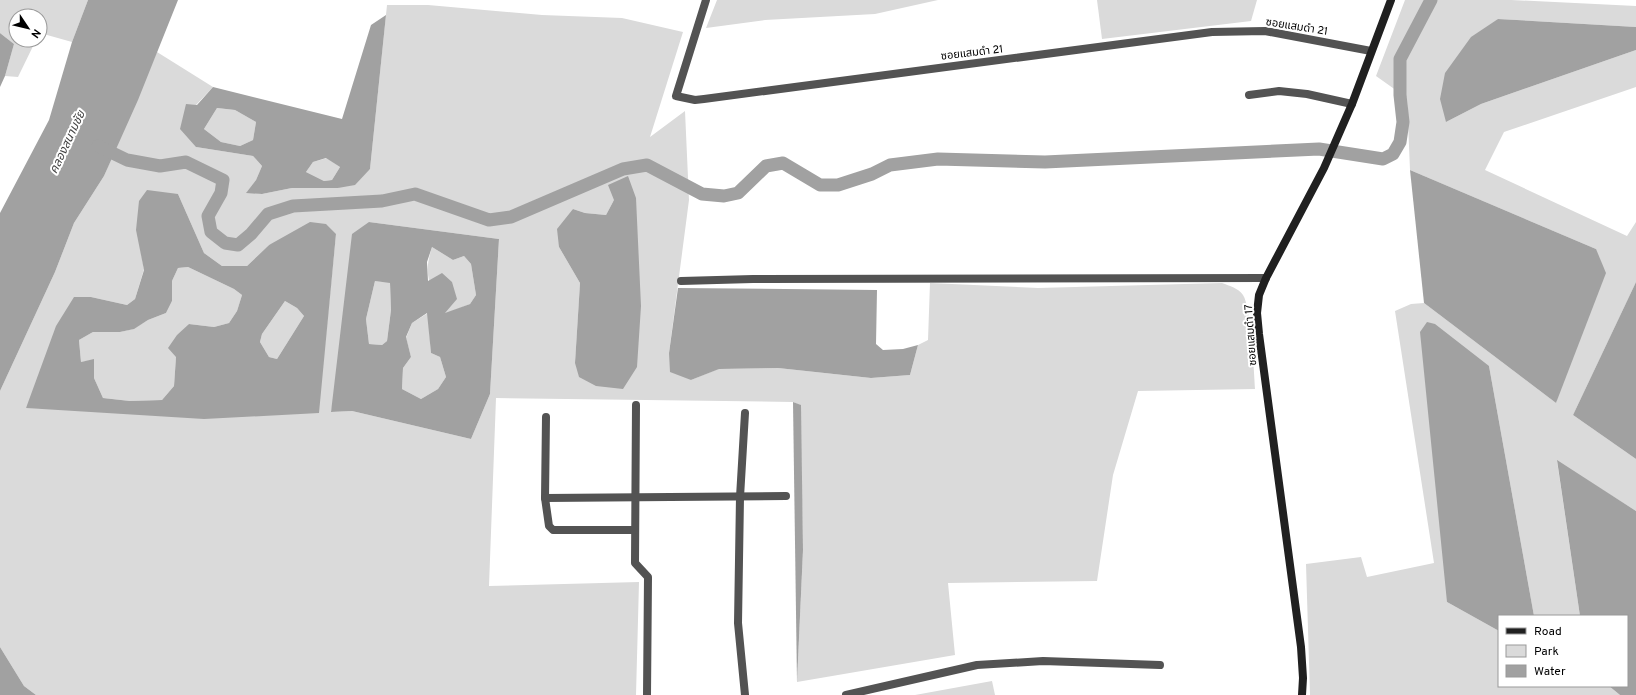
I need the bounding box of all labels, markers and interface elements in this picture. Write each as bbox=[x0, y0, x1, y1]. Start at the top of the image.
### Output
north arrow bbox=[8, 8, 48, 48]
street label: ซอยแสมดำ 21 bbox=[1265, 15, 1329, 39]
text: N bbox=[27, 26, 43, 40]
street label: ซอยแสมดำ 21 bbox=[940, 42, 1004, 64]
water label: คลองสนามชัย bbox=[46, 108, 90, 177]
street label: ซอยแสมดำ 17 bbox=[1242, 303, 1260, 366]
legend bbox=[1498, 615, 1628, 687]
text: Road bbox=[1534, 624, 1562, 640]
text: Park bbox=[1534, 644, 1559, 660]
text: Water bbox=[1534, 664, 1566, 680]

